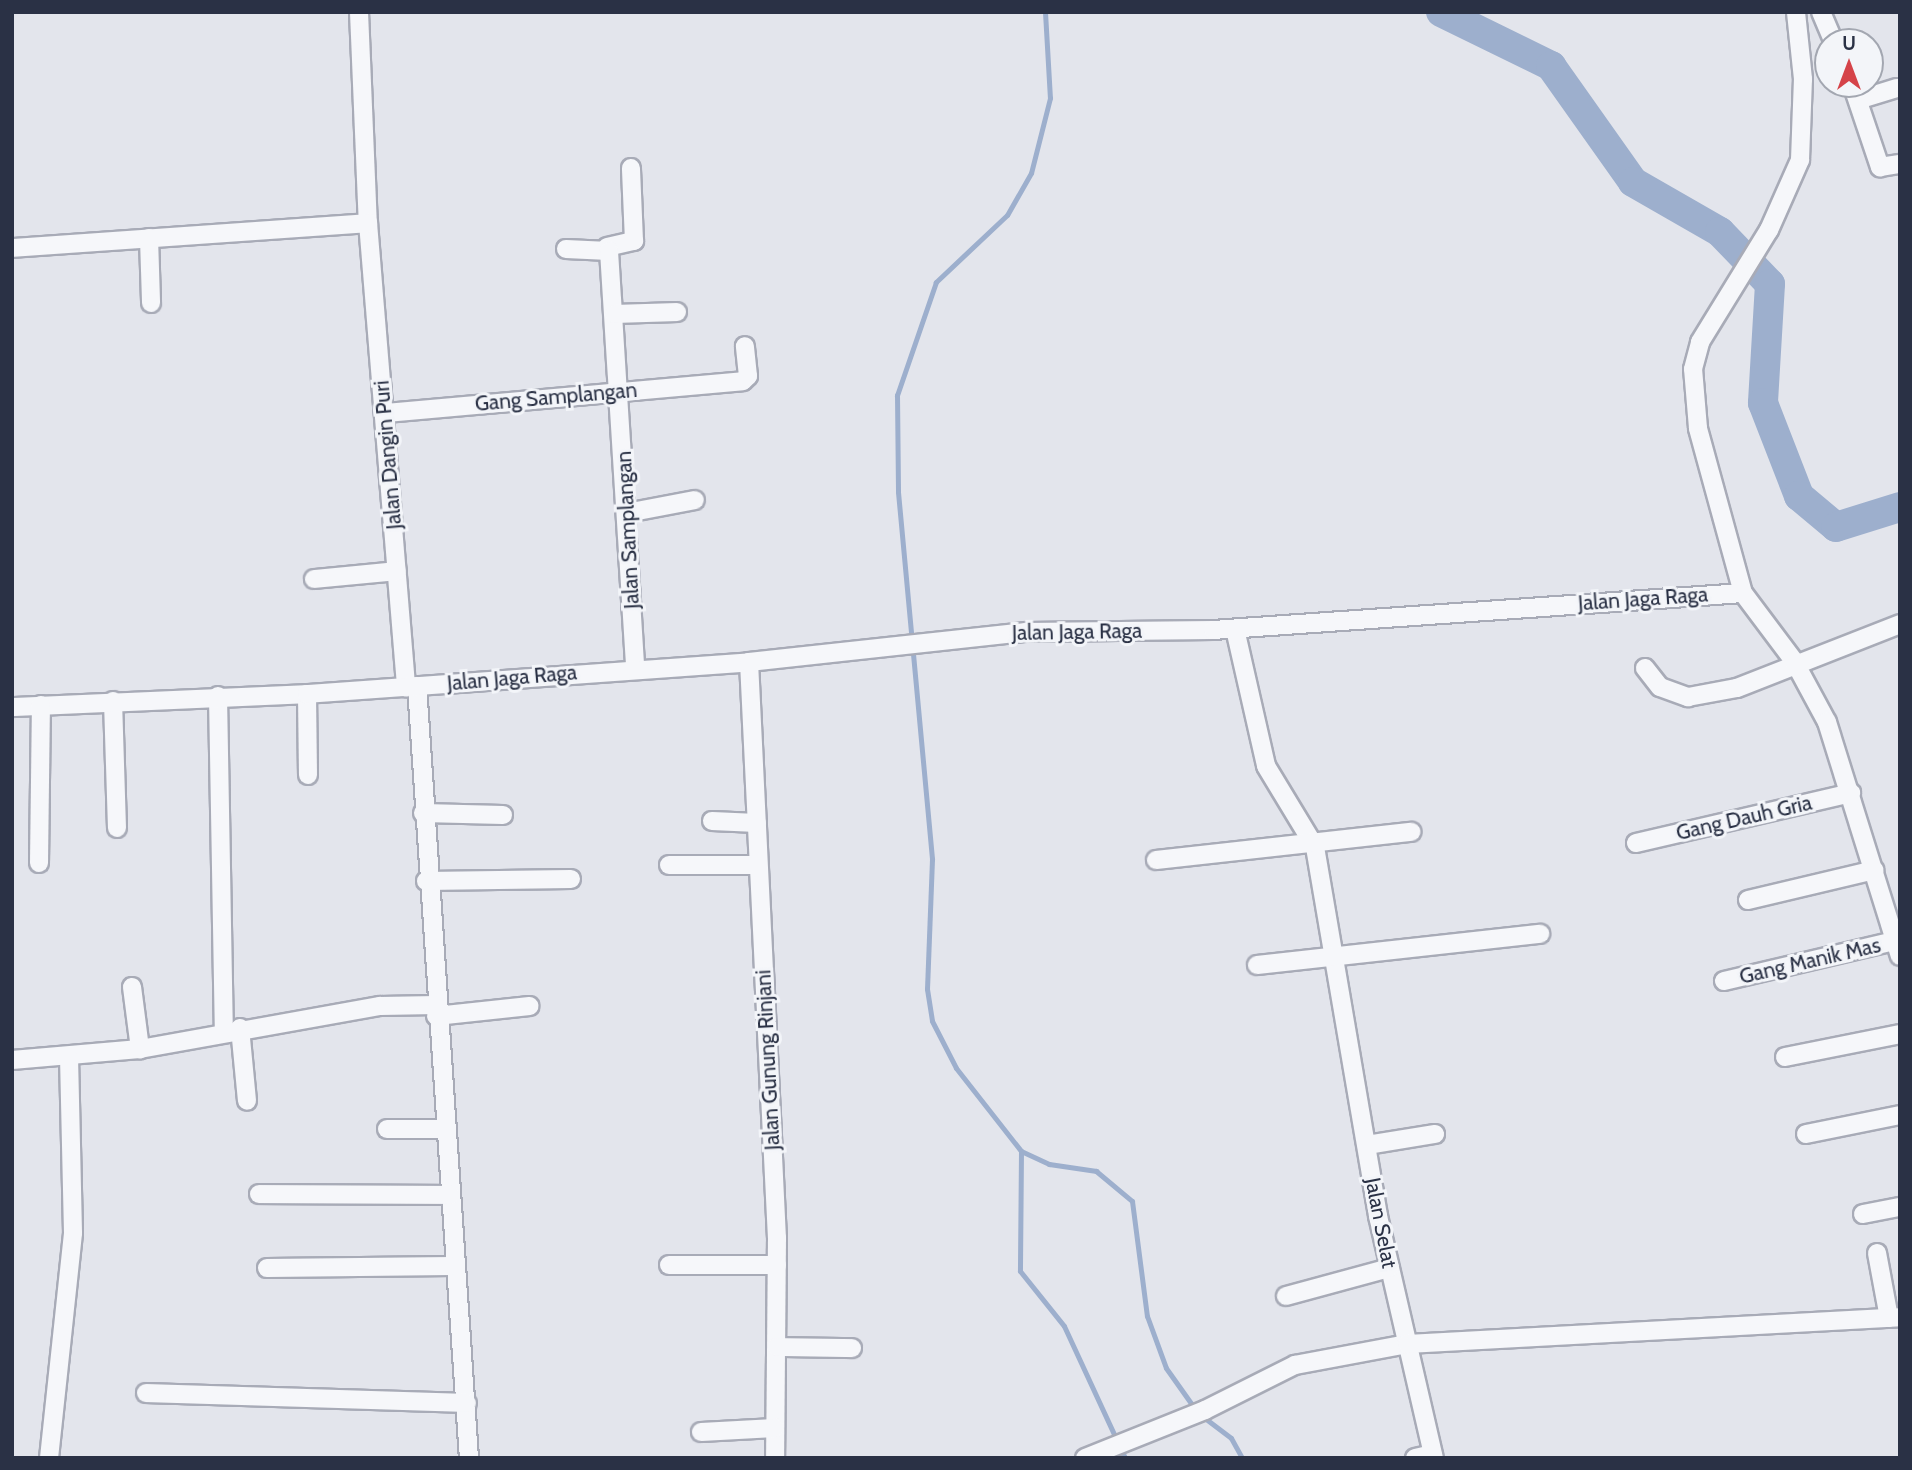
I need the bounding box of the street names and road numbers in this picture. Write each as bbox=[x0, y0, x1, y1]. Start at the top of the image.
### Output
street label: Gang Samplangan bbox=[474, 377, 638, 417]
street label: Jalan Dangin Puri bbox=[369, 379, 407, 531]
street label: Jalan Samplangan bbox=[611, 450, 645, 610]
street label: Jalan Jaga Raga bbox=[1577, 582, 1709, 616]
street label: Jalan Jaga Raga bbox=[1012, 618, 1142, 646]
street label: Jalan Jaga Raga bbox=[446, 660, 578, 696]
street label: Gang Dauh Gria bbox=[1674, 790, 1814, 846]
street label: Gang Manik Mas bbox=[1737, 933, 1883, 989]
street label: Jalan Gunung Rinjani bbox=[751, 969, 785, 1151]
street label: Jalan Selat bbox=[1360, 1176, 1402, 1270]

